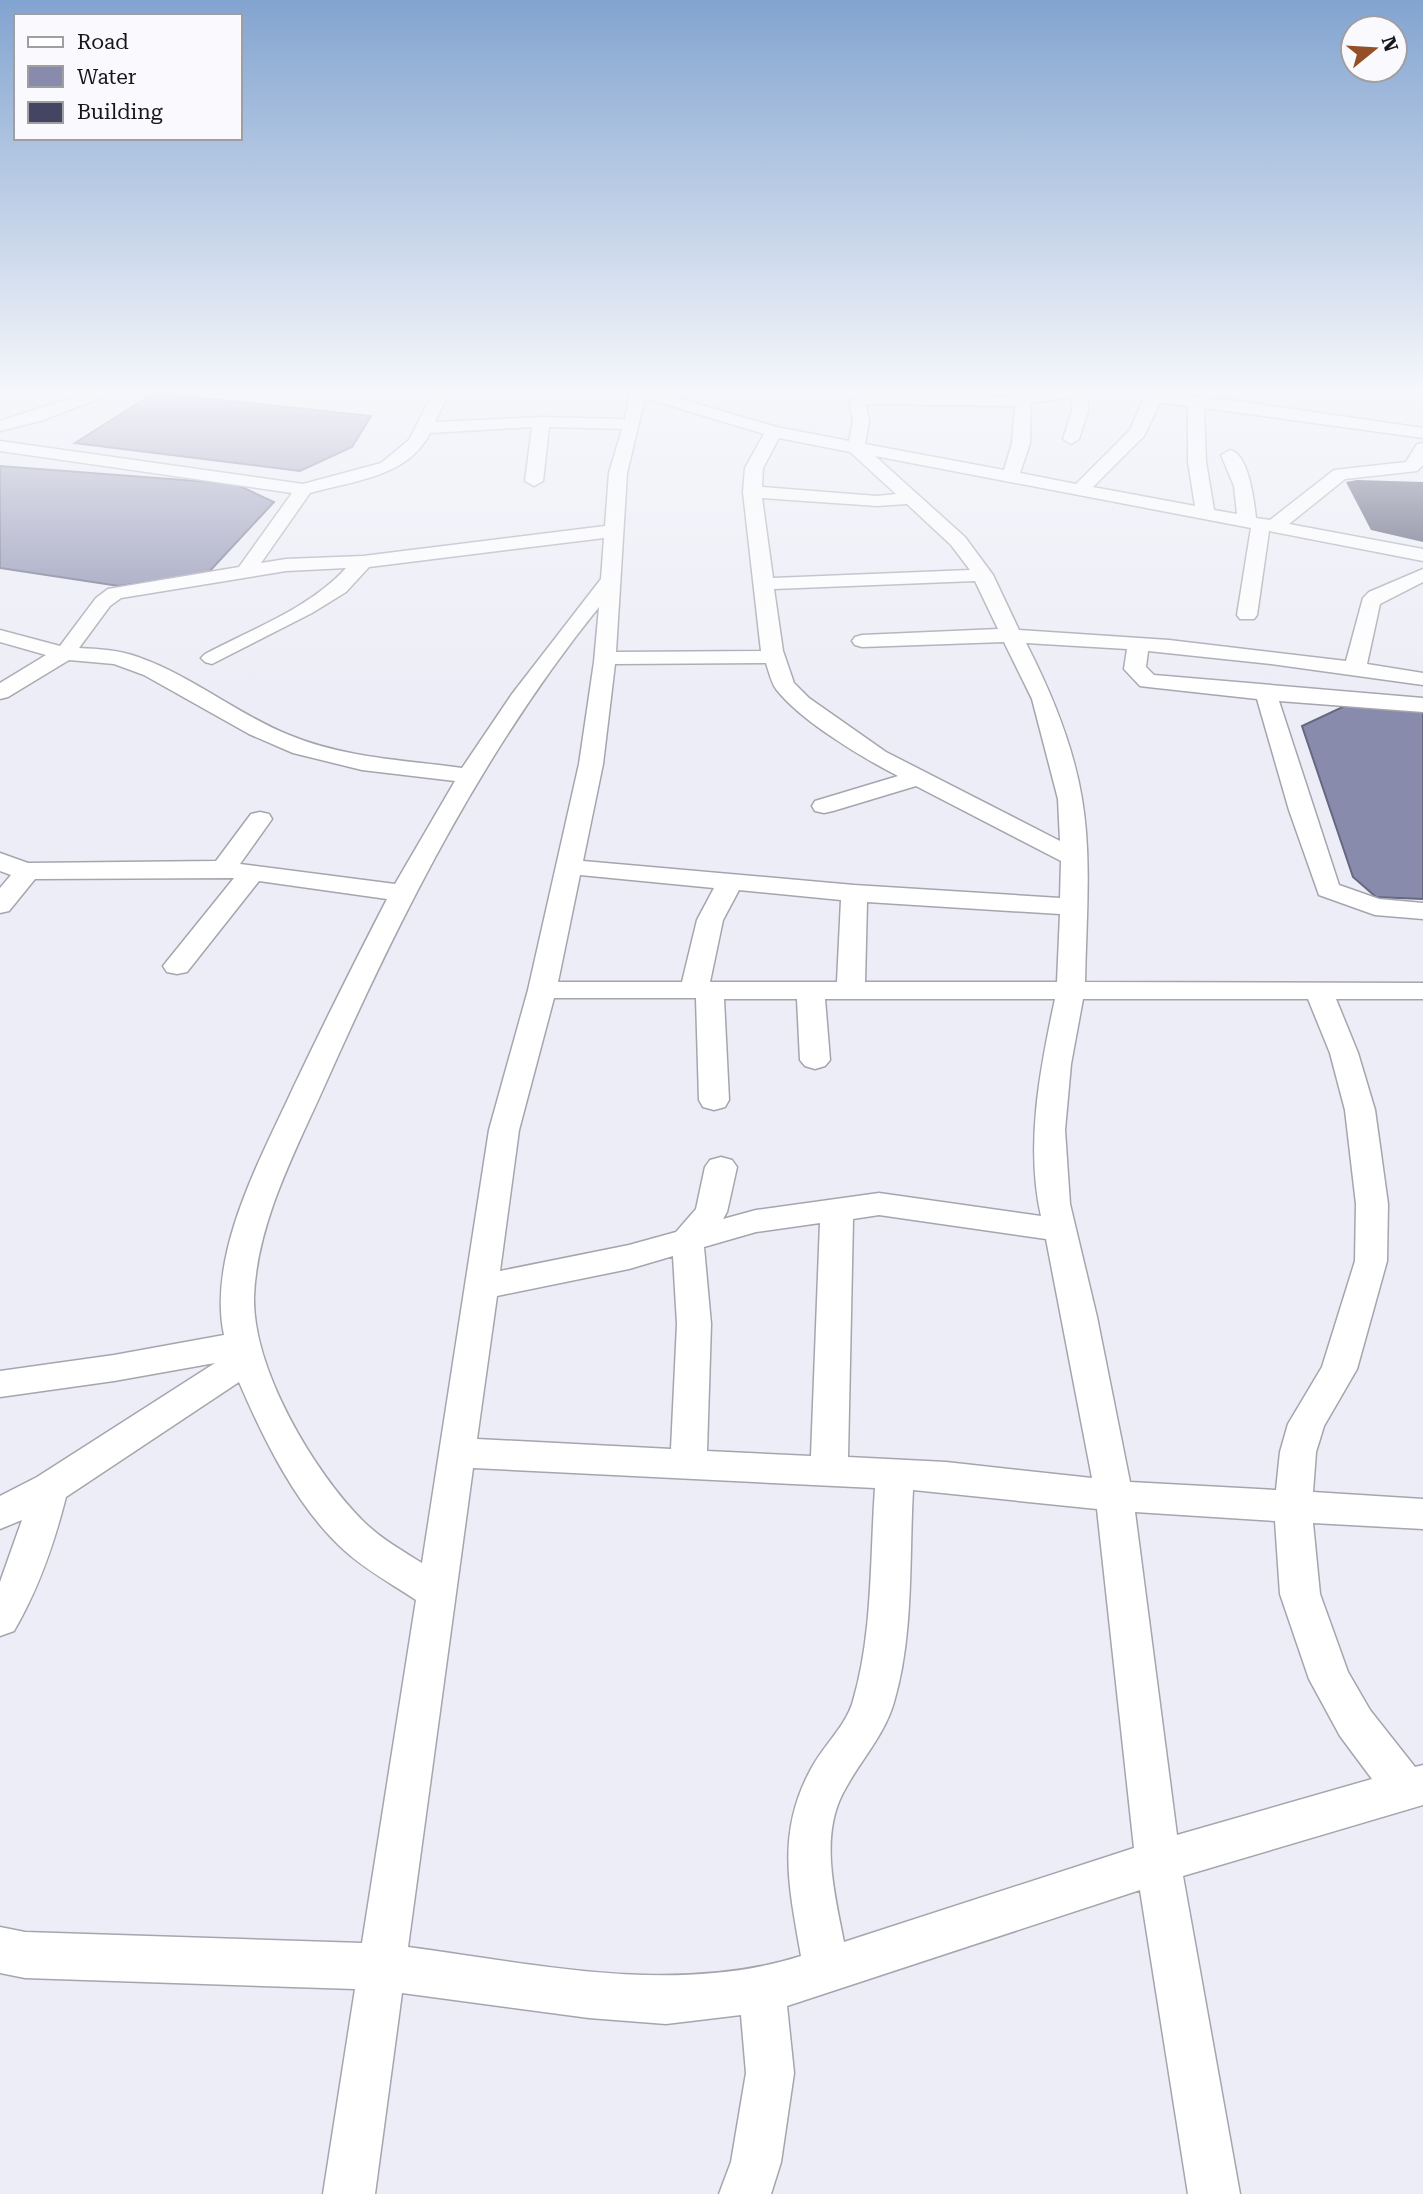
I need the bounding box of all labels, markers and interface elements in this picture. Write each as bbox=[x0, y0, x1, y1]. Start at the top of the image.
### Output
legend bbox=[14, 14, 242, 140]
north arrow bbox=[1339, 14, 1409, 84]
text: Road bbox=[77, 30, 129, 54]
text: N bbox=[1376, 33, 1403, 55]
text: Water bbox=[77, 65, 137, 89]
text: Building bbox=[77, 100, 163, 124]

